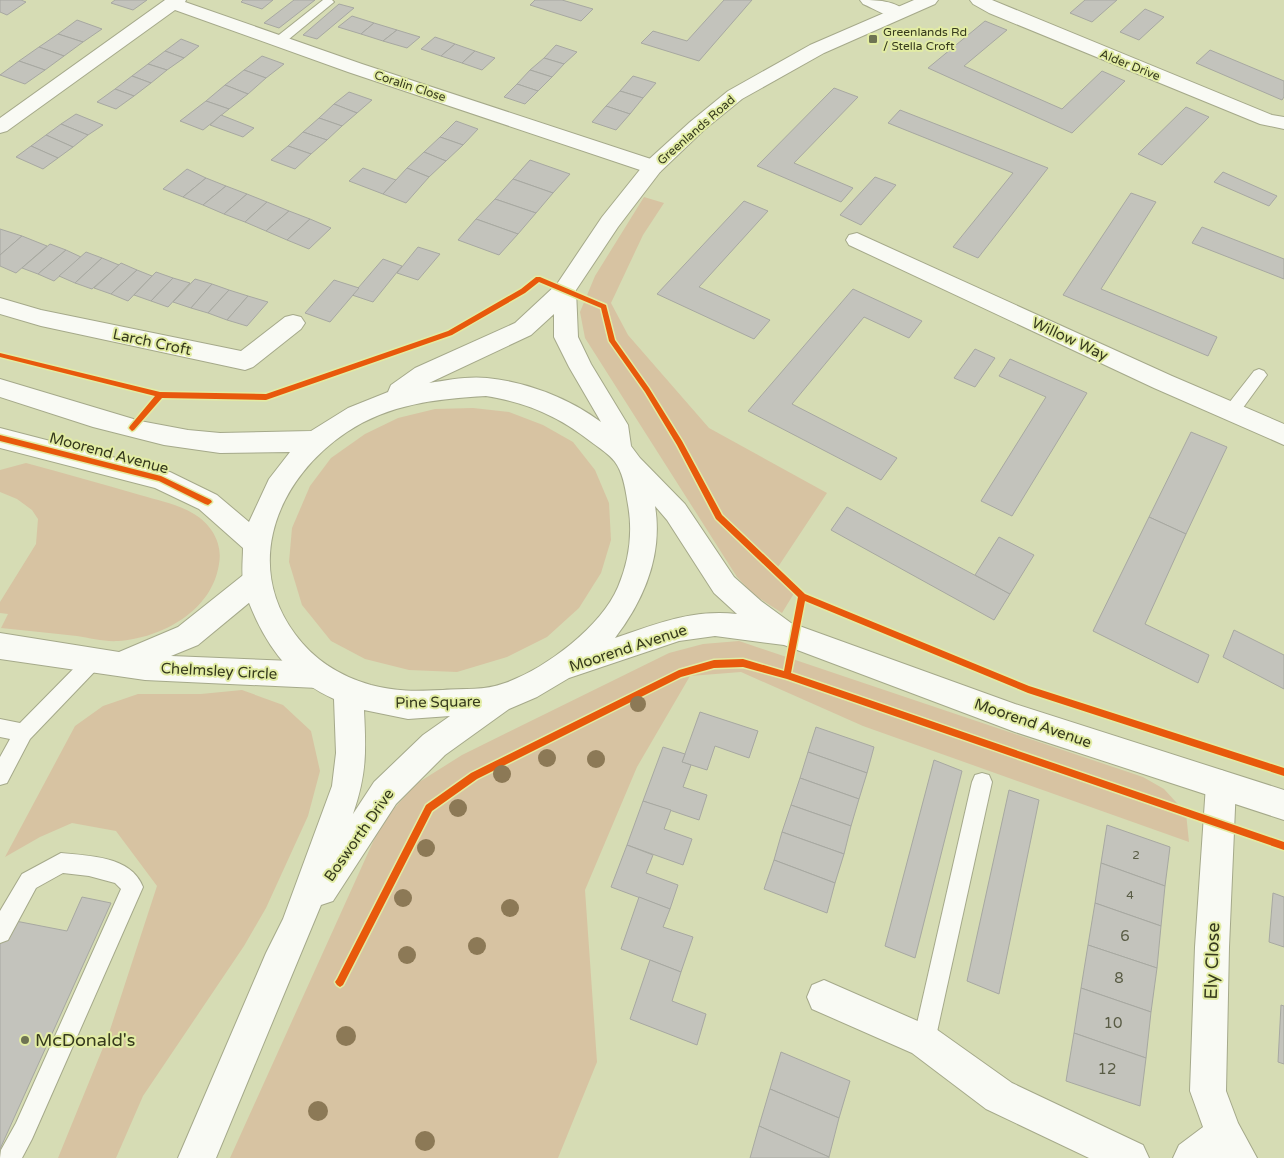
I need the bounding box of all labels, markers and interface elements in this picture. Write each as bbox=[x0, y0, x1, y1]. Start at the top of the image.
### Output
place label: Greenlands Rd / Stella Croft bbox=[883, 25, 967, 53]
marker: Greenlands Rd / Stella Croft bbox=[867, 33, 879, 45]
street label: Alder Drive bbox=[1098, 47, 1162, 83]
street label: Coralin Close bbox=[372, 68, 448, 104]
street label: Greenlands Road bbox=[654, 93, 738, 167]
street label: Willow Way bbox=[1029, 314, 1111, 364]
street label: Larch Croft bbox=[111, 325, 193, 359]
street label: Moorend Avenue bbox=[47, 428, 171, 478]
street label: Moorend Avenue bbox=[567, 620, 689, 676]
street label: Chelmsley Circle bbox=[160, 659, 278, 683]
street label: Pine Square bbox=[395, 692, 481, 712]
street label: Moorend Avenue bbox=[972, 695, 1094, 751]
street label: Bosworth Drive bbox=[320, 785, 398, 885]
house number: 2 bbox=[1132, 848, 1140, 862]
house number: 4 bbox=[1126, 888, 1134, 902]
street label: Ely Close bbox=[1200, 922, 1224, 1000]
house number: 6 bbox=[1120, 927, 1130, 945]
house number: 8 bbox=[1114, 969, 1124, 987]
house number: 10 bbox=[1104, 1014, 1122, 1032]
place label: McDonald's bbox=[35, 1029, 135, 1051]
marker: McDonald's bbox=[19, 1034, 31, 1046]
house number: 12 bbox=[1098, 1060, 1116, 1078]

